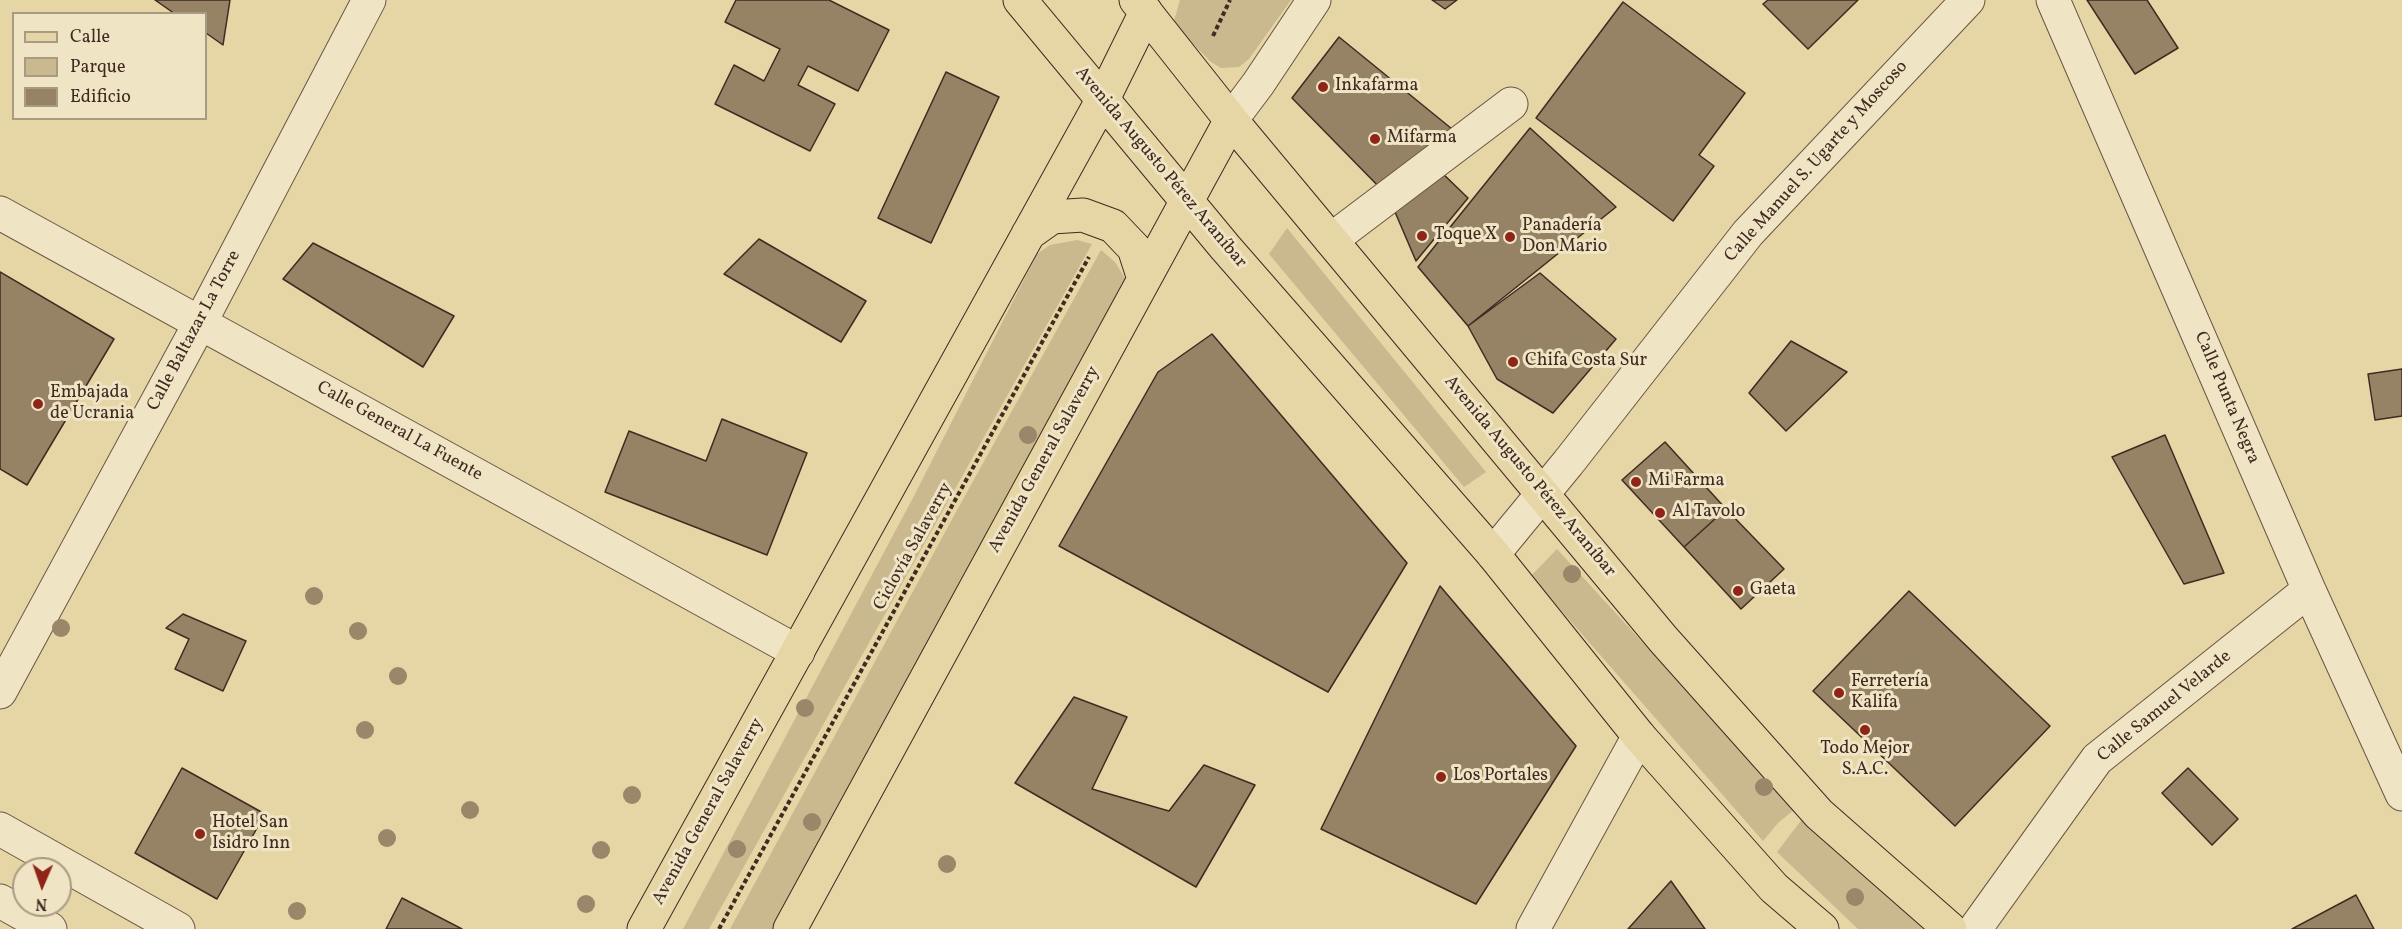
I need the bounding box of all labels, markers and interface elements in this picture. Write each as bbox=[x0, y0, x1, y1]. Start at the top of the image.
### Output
legend bbox=[12, 12, 207, 120]
text: Calle bbox=[70, 25, 110, 50]
text: Parque bbox=[70, 55, 125, 80]
street label: Calle Manuel S. Ugarte y Moscoso bbox=[1721, 57, 1913, 267]
street label: Avenida Augusto Pérez Araníbar bbox=[1069, 63, 1251, 273]
place label: Inkafarma bbox=[1335, 76, 1418, 98]
marker: Inkafarma bbox=[1316, 80, 1330, 94]
text: Edificio bbox=[70, 85, 131, 110]
place label: Mifarma bbox=[1387, 128, 1457, 150]
marker: Mifarma bbox=[1368, 132, 1382, 146]
place label: Panadería Don Mario bbox=[1522, 216, 1607, 258]
place label: Toque X bbox=[1434, 225, 1497, 247]
marker: Toque X bbox=[1415, 229, 1429, 243]
marker: Panadería Don Mario bbox=[1503, 230, 1517, 244]
street label: Calle Baltazar La Torre bbox=[144, 247, 246, 415]
street label: Calle Punta Negra bbox=[2188, 329, 2264, 467]
place label: Chifa Costa Sur bbox=[1525, 351, 1647, 373]
marker: Chifa Costa Sur bbox=[1506, 355, 1520, 369]
street label: Avenida General Salaverry bbox=[985, 363, 1105, 557]
street label: Avenida Augusto Pérez Araníbar bbox=[1438, 372, 1620, 582]
street label: Calle General La Fuente bbox=[312, 377, 486, 487]
place label: Embajada de Ucrania bbox=[50, 383, 134, 426]
marker: Embajada de Ucrania bbox=[31, 397, 45, 411]
place label: Mi Farma bbox=[1648, 471, 1724, 493]
marker: Mi Farma bbox=[1629, 475, 1643, 489]
street label: Ciclovía Salaverry bbox=[870, 479, 958, 615]
place label: Al Tavolo bbox=[1672, 502, 1745, 524]
marker: Al Tavolo bbox=[1653, 506, 1667, 520]
place label: Gaeta bbox=[1750, 580, 1796, 602]
marker: Gaeta bbox=[1731, 584, 1745, 598]
street label: Calle Samuel Velarde bbox=[2094, 646, 2236, 768]
place label: Ferretería Kalifa bbox=[1851, 672, 1929, 714]
marker: Ferretería Kalifa bbox=[1832, 686, 1846, 700]
street label: Avenida General Salaverry bbox=[649, 715, 769, 909]
marker: Todo Mejor S.A.C. bbox=[1858, 723, 1872, 737]
place label: Todo Mejor S.A.C. bbox=[1820, 739, 1910, 782]
place label: Los Portales bbox=[1453, 766, 1548, 788]
marker: Los Portales bbox=[1434, 770, 1448, 784]
place label: Hotel San Isidro Inn bbox=[212, 813, 290, 856]
marker: Hotel San Isidro Inn bbox=[193, 827, 207, 841]
north arrow bbox=[12, 857, 72, 917]
text: N bbox=[35, 892, 48, 914]

